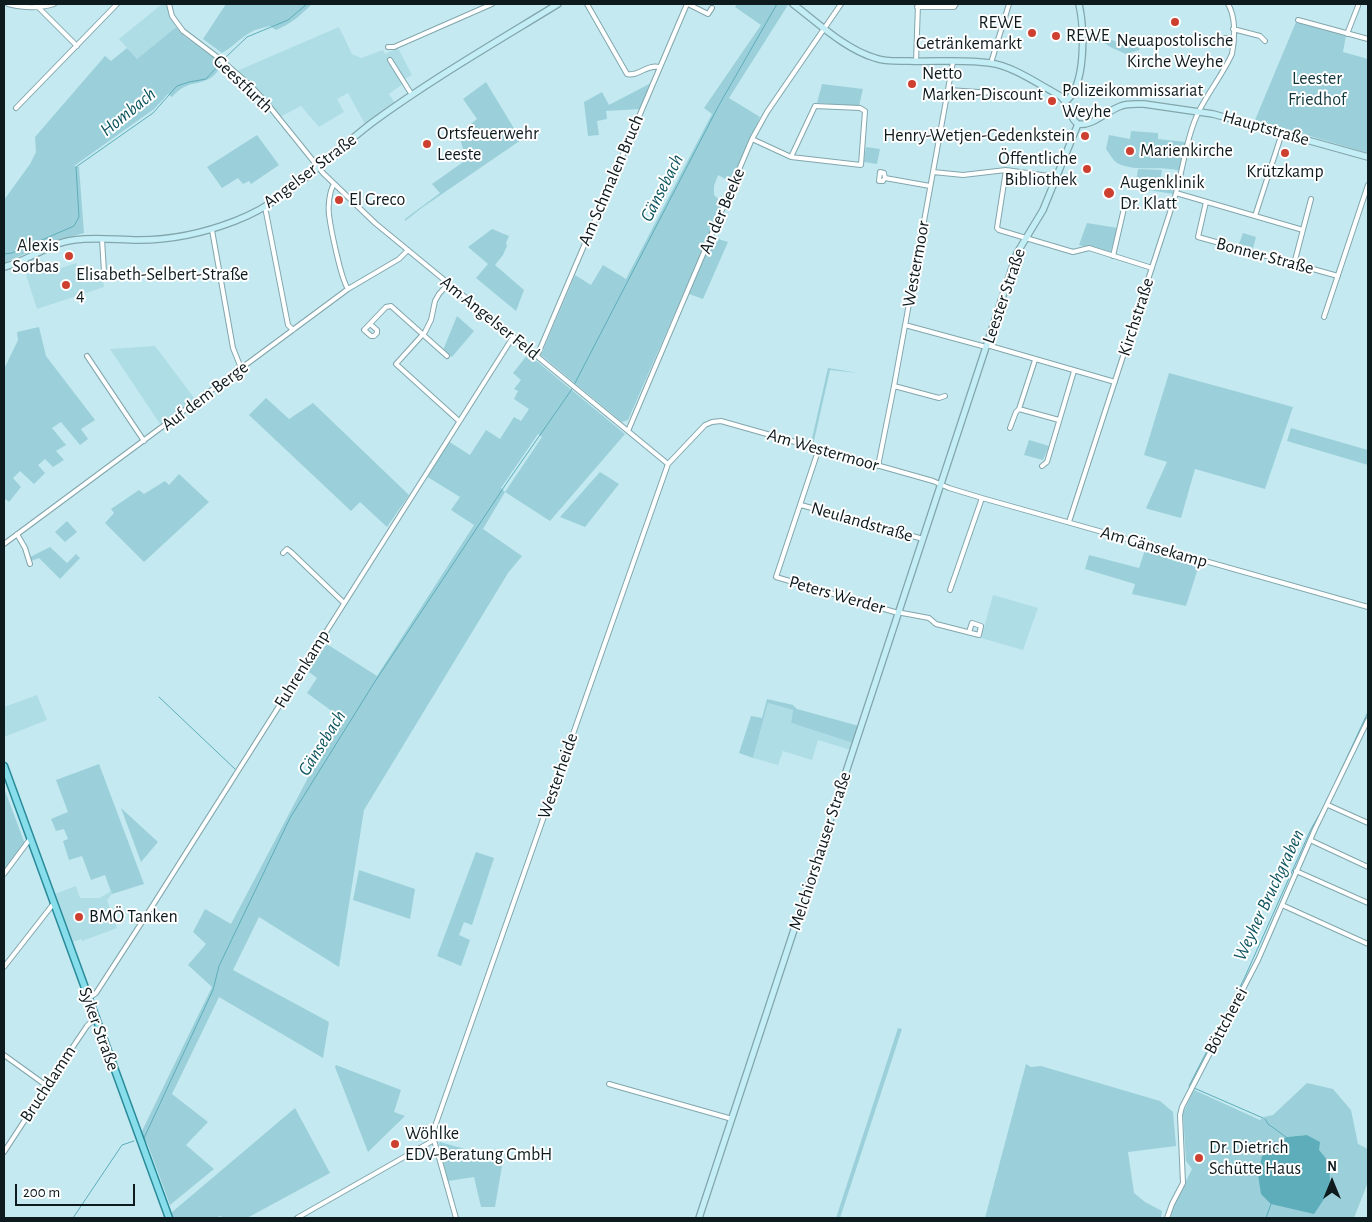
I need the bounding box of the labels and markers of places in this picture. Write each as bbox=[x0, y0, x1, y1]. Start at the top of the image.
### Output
place label: REWE Getränkemarkt bbox=[916, 12, 1022, 54]
marker: Neuapostolische Kirche Weyhe bbox=[1169, 16, 1181, 28]
place label: REWE bbox=[1066, 25, 1109, 47]
marker: REWE Getränkemarkt bbox=[1026, 27, 1038, 39]
marker: REWE bbox=[1050, 30, 1062, 42]
place label: Neuapostolische Kirche Weyhe bbox=[1117, 30, 1233, 72]
place label: Netto Marken-Discount bbox=[922, 63, 1043, 106]
marker: Netto Marken-Discount bbox=[906, 78, 918, 90]
place label: Polizeikommissariat Weyhe bbox=[1062, 80, 1203, 122]
marker: Polizeikommissariat Weyhe bbox=[1046, 95, 1058, 107]
place label: Ortsfeuerwehr Leeste bbox=[437, 123, 539, 166]
place label: Henry-Wetjen-Gedenkstein bbox=[883, 125, 1075, 147]
marker: Henry-Wetjen-Gedenkstein bbox=[1079, 130, 1091, 142]
marker: Ortsfeuerwehr Leeste bbox=[421, 138, 433, 150]
place label: Marienkirche bbox=[1140, 140, 1233, 162]
marker: Marienkirche bbox=[1124, 145, 1136, 157]
marker: Krützkamp bbox=[1279, 147, 1291, 159]
place label: Öffentliche Bibliothek bbox=[998, 148, 1077, 190]
place label: Krützkamp bbox=[1246, 161, 1324, 183]
marker: Öffentliche Bibliothek bbox=[1081, 163, 1093, 175]
place label: Augenklinik Dr. Klatt bbox=[1120, 172, 1204, 214]
marker: Augenklinik Dr. Klatt bbox=[1102, 186, 1116, 200]
place label: El Greco bbox=[349, 189, 405, 211]
marker: El Greco bbox=[333, 194, 345, 206]
place label: Alexis Sorbas bbox=[12, 235, 59, 278]
marker: Alexis Sorbas bbox=[63, 250, 75, 262]
place label: Elisabeth-Selbert-Straße 4 bbox=[76, 264, 248, 306]
marker: Elisabeth-Selbert-Straße 4 bbox=[60, 279, 72, 291]
place label: BMÖ Tanken bbox=[89, 906, 178, 928]
marker: BMÖ Tanken bbox=[73, 911, 85, 923]
place label: Wöhlke EDV-Beratung GmbH bbox=[405, 1123, 552, 1166]
place label: Dr. Dietrich Schütte Haus bbox=[1209, 1137, 1301, 1180]
marker: Wöhlke EDV-Beratung GmbH bbox=[389, 1138, 401, 1150]
marker: Dr. Dietrich Schütte Haus bbox=[1193, 1152, 1205, 1164]

